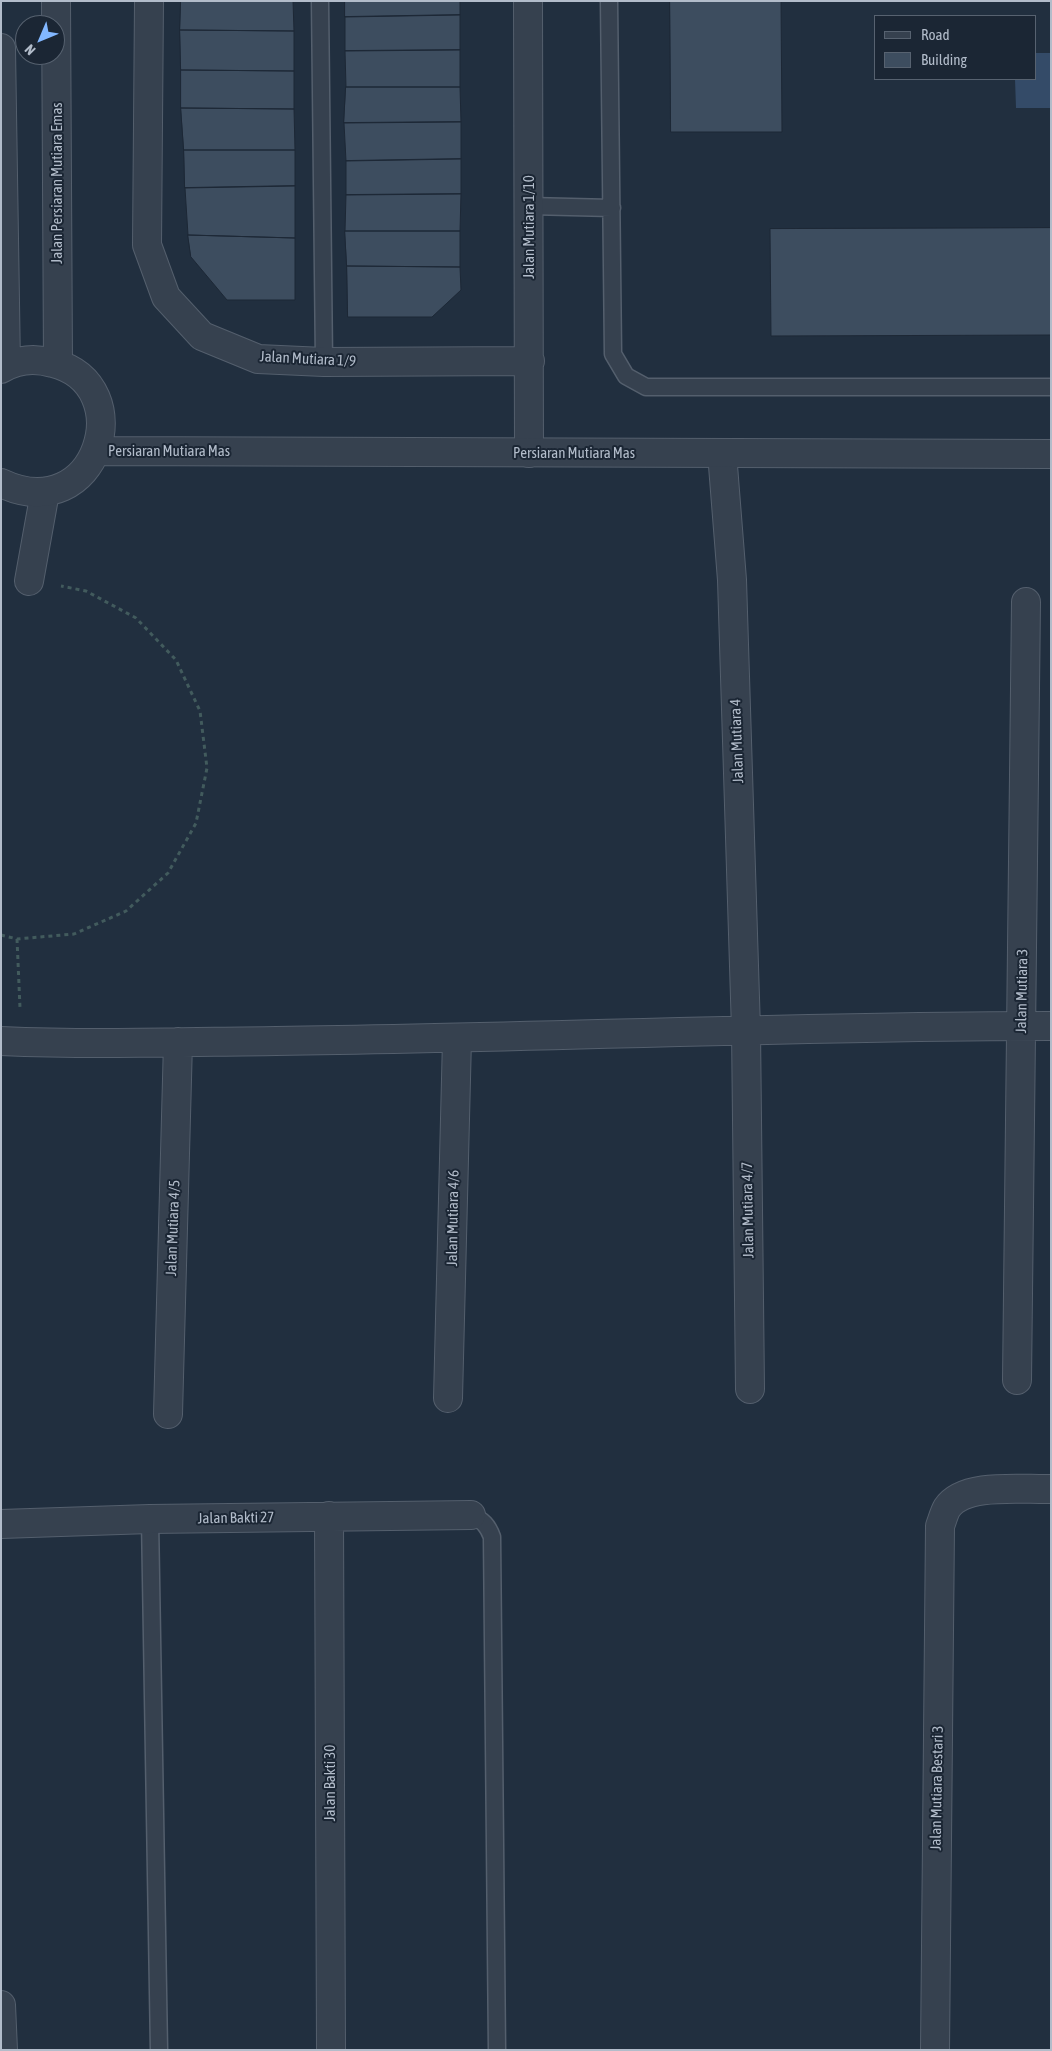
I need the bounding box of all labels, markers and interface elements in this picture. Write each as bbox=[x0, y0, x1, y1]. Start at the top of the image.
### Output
north arrow bbox=[15, 15, 65, 65]
legend bbox=[874, 15, 1037, 80]
text: Road bbox=[921, 26, 950, 43]
text: N bbox=[22, 41, 39, 58]
text: Building bbox=[921, 51, 967, 68]
street label: Jalan Persiaran Mutiara Emas bbox=[48, 102, 66, 264]
street label: Jalan Mutiara 1/10 bbox=[520, 175, 538, 279]
street label: Jalan Mutiara 1/9 bbox=[259, 347, 357, 371]
street label: Persiaran Mutiara Mas bbox=[108, 442, 230, 460]
street label: Persiaran Mutiara Mas bbox=[513, 444, 635, 462]
street label: Jalan Mutiara 4 bbox=[727, 699, 747, 783]
street label: Jalan Mutiara 3 bbox=[1012, 949, 1032, 1033]
street label: Jalan Mutiara 4/7 bbox=[738, 1162, 758, 1258]
street label: Jalan Mutiara 4/6 bbox=[443, 1170, 463, 1266]
street label: Jalan Mutiara 4/5 bbox=[162, 1180, 184, 1276]
street label: Jalan Bakti 27 bbox=[198, 1508, 274, 1528]
street label: Jalan Mutiara Bestari 3 bbox=[927, 1725, 947, 1851]
street label: Jalan Bakti 30 bbox=[321, 1745, 339, 1821]

